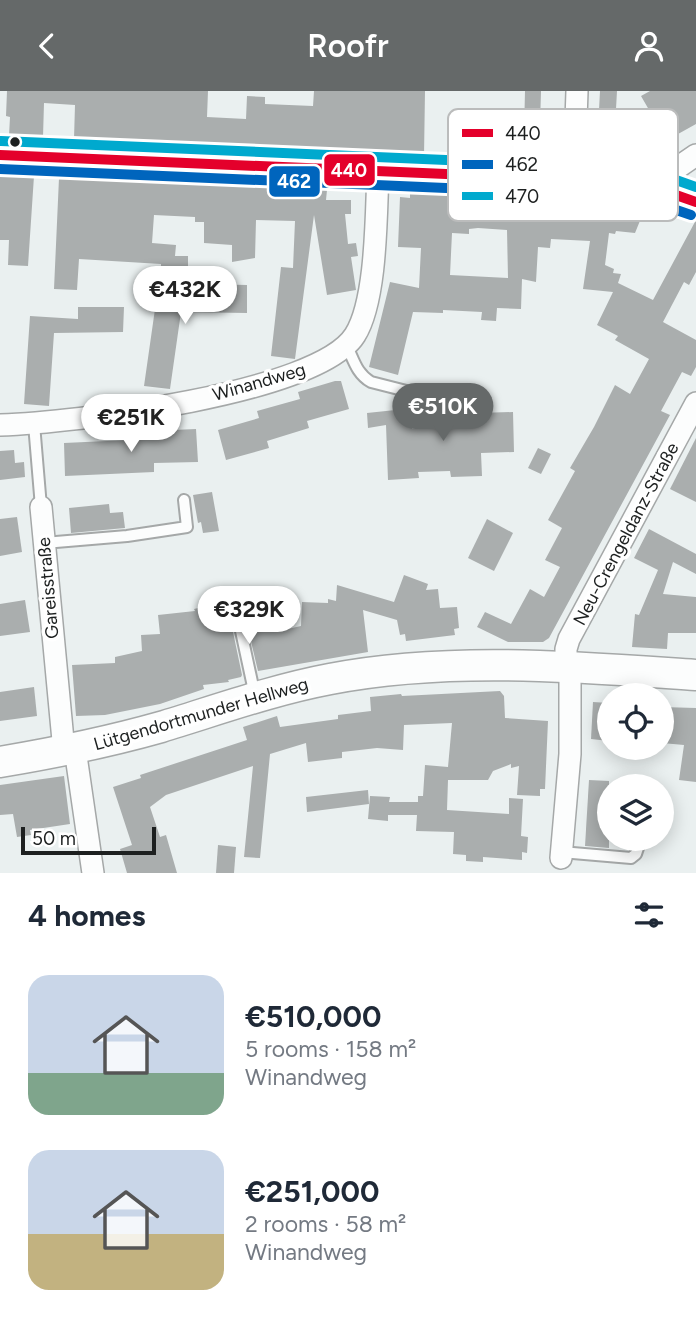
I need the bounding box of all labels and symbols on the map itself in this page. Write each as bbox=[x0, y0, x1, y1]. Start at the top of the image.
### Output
legend bbox=[448, 109, 678, 221]
text: 440 bbox=[505, 122, 541, 145]
unlabelled marker bbox=[8, 135, 22, 149]
line badge: 440 bbox=[323, 153, 376, 187]
text: 462 bbox=[505, 153, 538, 176]
text: 440 bbox=[331, 159, 367, 182]
line badge: 462 bbox=[268, 165, 321, 198]
text: 462 bbox=[277, 170, 311, 193]
text: 470 bbox=[505, 185, 539, 208]
pin: €432K bbox=[136, 267, 234, 326]
street label: Winandweg bbox=[210, 358, 308, 406]
pin: €510K bbox=[394, 383, 492, 443]
pin: €251K bbox=[82, 395, 180, 454]
street label: Neu-Crengeldanz-Straße bbox=[568, 439, 684, 629]
street label: Gareisstraße bbox=[33, 536, 63, 640]
pin: €329K bbox=[200, 587, 298, 646]
street label: Lütgendortmunder Hellweg bbox=[91, 673, 311, 755]
scale bar bbox=[21, 824, 156, 856]

